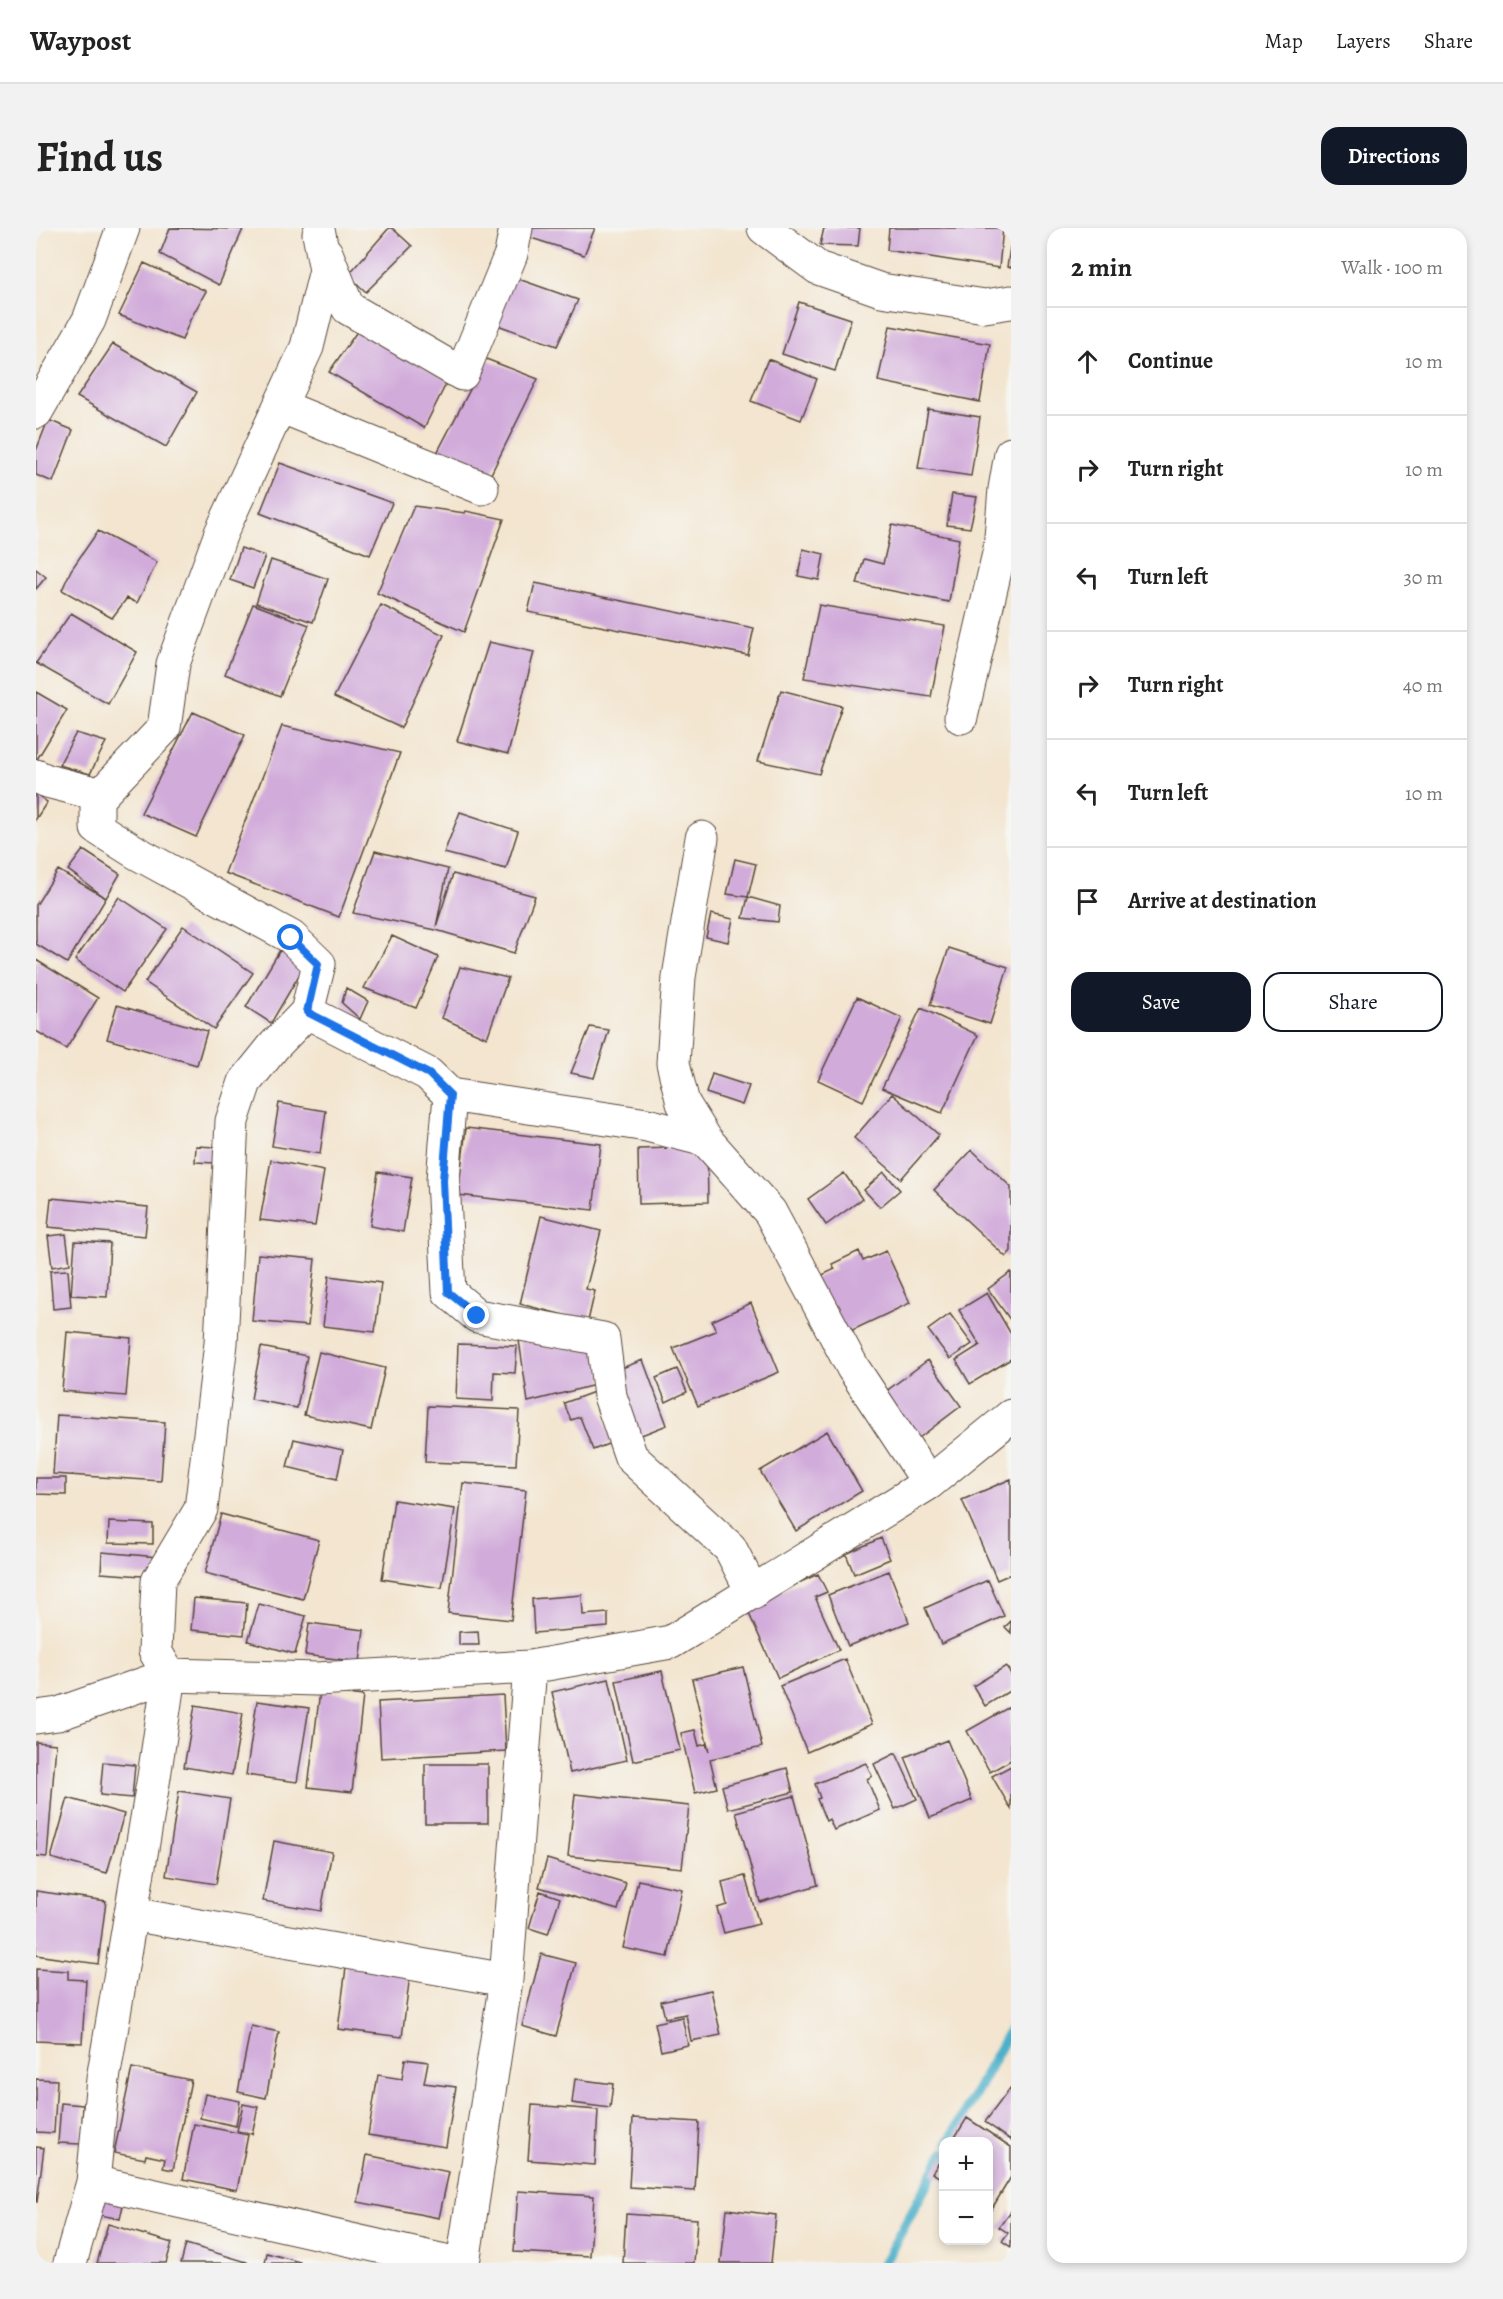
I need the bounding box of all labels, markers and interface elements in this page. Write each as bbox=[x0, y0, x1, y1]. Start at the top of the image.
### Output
text: Waypost bbox=[30, 22, 131, 60]
text: Map bbox=[1264, 27, 1303, 55]
text: Layers bbox=[1336, 27, 1391, 55]
text: Share bbox=[1424, 27, 1473, 55]
button: Directions bbox=[1321, 127, 1467, 185]
text: Find us bbox=[36, 128, 163, 185]
text: 2 min bbox=[1071, 250, 1132, 285]
text: Walk · 100 m bbox=[1341, 254, 1443, 281]
icon: ahead bbox=[1071, 345, 1104, 378]
text: Continue bbox=[1128, 346, 1213, 376]
text: 10 m bbox=[1405, 348, 1443, 375]
icon: right bbox=[1071, 453, 1104, 486]
text: Turn right bbox=[1128, 454, 1224, 484]
text: 10 m bbox=[1405, 456, 1443, 483]
icon: left bbox=[1071, 561, 1104, 594]
text: Turn left bbox=[1128, 562, 1208, 592]
text: 30 m bbox=[1403, 564, 1443, 591]
icon: right bbox=[1071, 669, 1104, 702]
text: Turn right bbox=[1128, 670, 1224, 700]
text: 40 m bbox=[1403, 672, 1443, 699]
icon: left bbox=[1071, 777, 1104, 810]
text: Turn left bbox=[1128, 778, 1208, 808]
text: 10 m bbox=[1405, 780, 1443, 807]
icon: arrive bbox=[1071, 885, 1104, 918]
text: Arrive at destination bbox=[1128, 886, 1317, 916]
route start bbox=[277, 924, 303, 950]
button: Save bbox=[1071, 972, 1251, 1032]
button: Share bbox=[1263, 972, 1443, 1032]
route end bbox=[463, 1302, 489, 1328]
map controls bbox=[939, 2137, 993, 2245]
button: + bbox=[939, 2137, 993, 2191]
button: − bbox=[939, 2191, 993, 2245]

